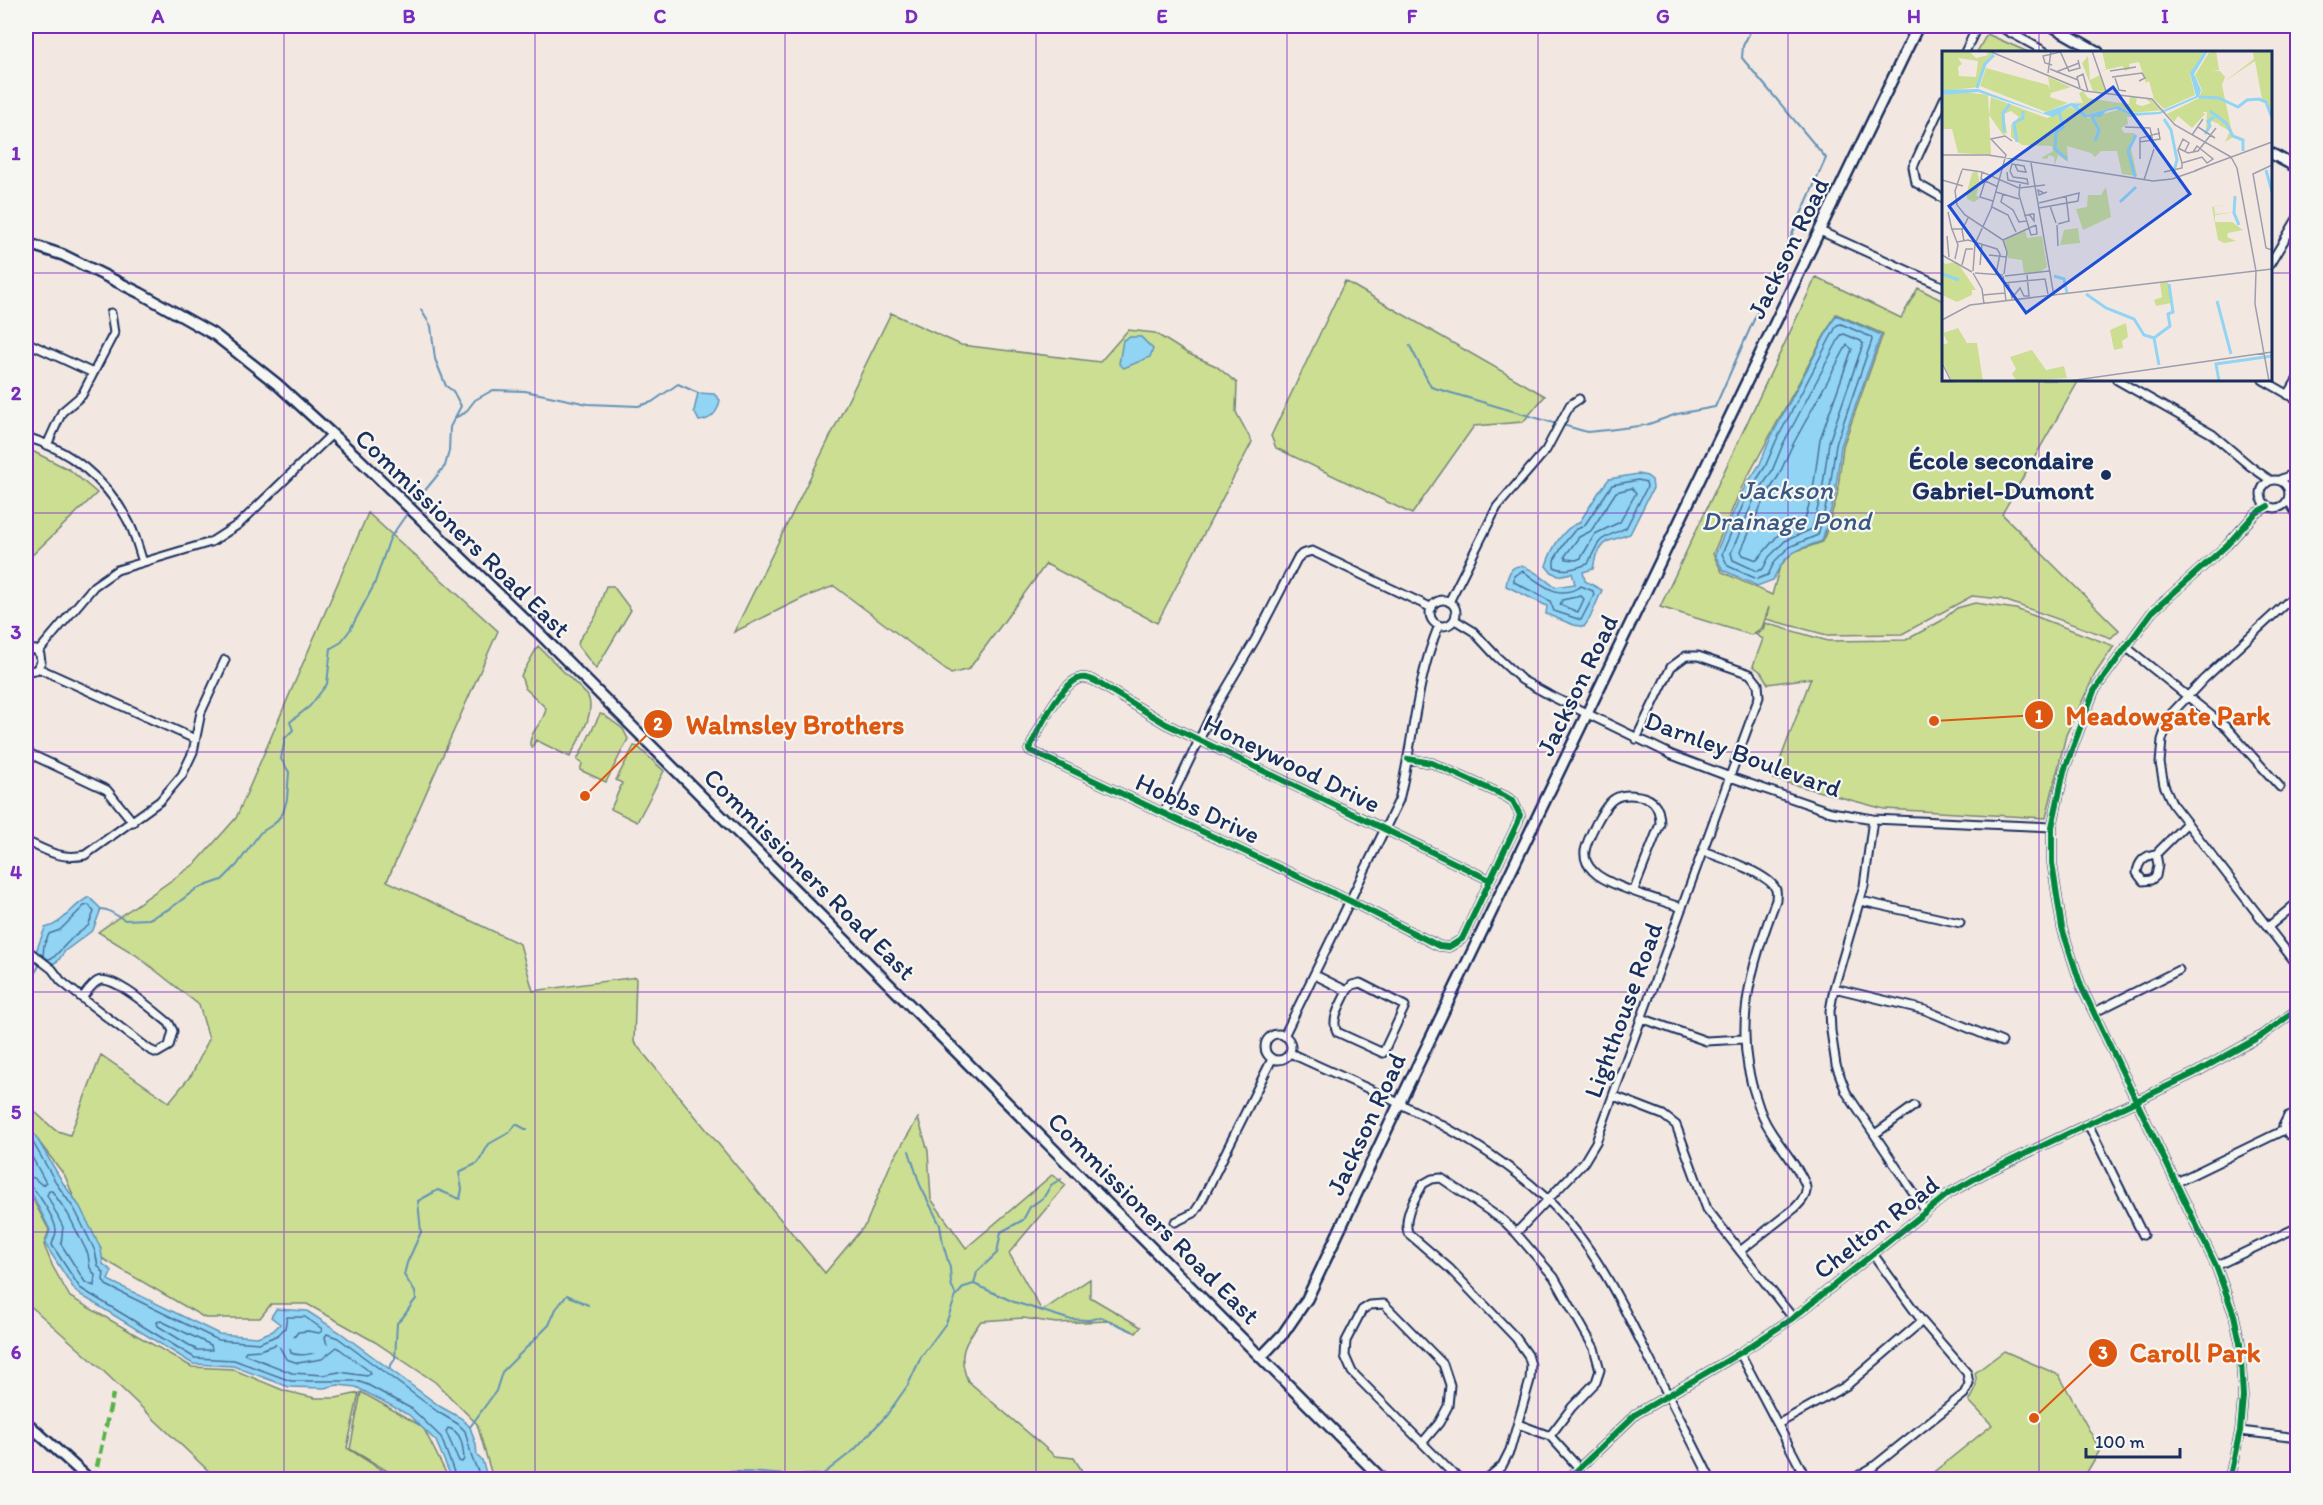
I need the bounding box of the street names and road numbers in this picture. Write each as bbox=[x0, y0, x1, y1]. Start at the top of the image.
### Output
street label: Jackson Road bbox=[1740, 172, 1836, 324]
street label: Commissioners Road East bbox=[348, 422, 578, 645]
street label: Jackson Road bbox=[1529, 609, 1625, 761]
street label: Darnley Boulevard bbox=[1640, 704, 1846, 804]
street label: Honeywood Drive bbox=[1198, 706, 1386, 820]
street label: Commissioners Road East bbox=[697, 761, 923, 987]
street label: Hobbs Drive bbox=[1131, 765, 1265, 851]
street label: Lighthouse Road bbox=[1576, 918, 1670, 1102]
street label: Jackson Road bbox=[1319, 1048, 1413, 1200]
street label: Commissioners Road East bbox=[1041, 1105, 1267, 1331]
street label: Chelton Road bbox=[1807, 1168, 1945, 1286]

